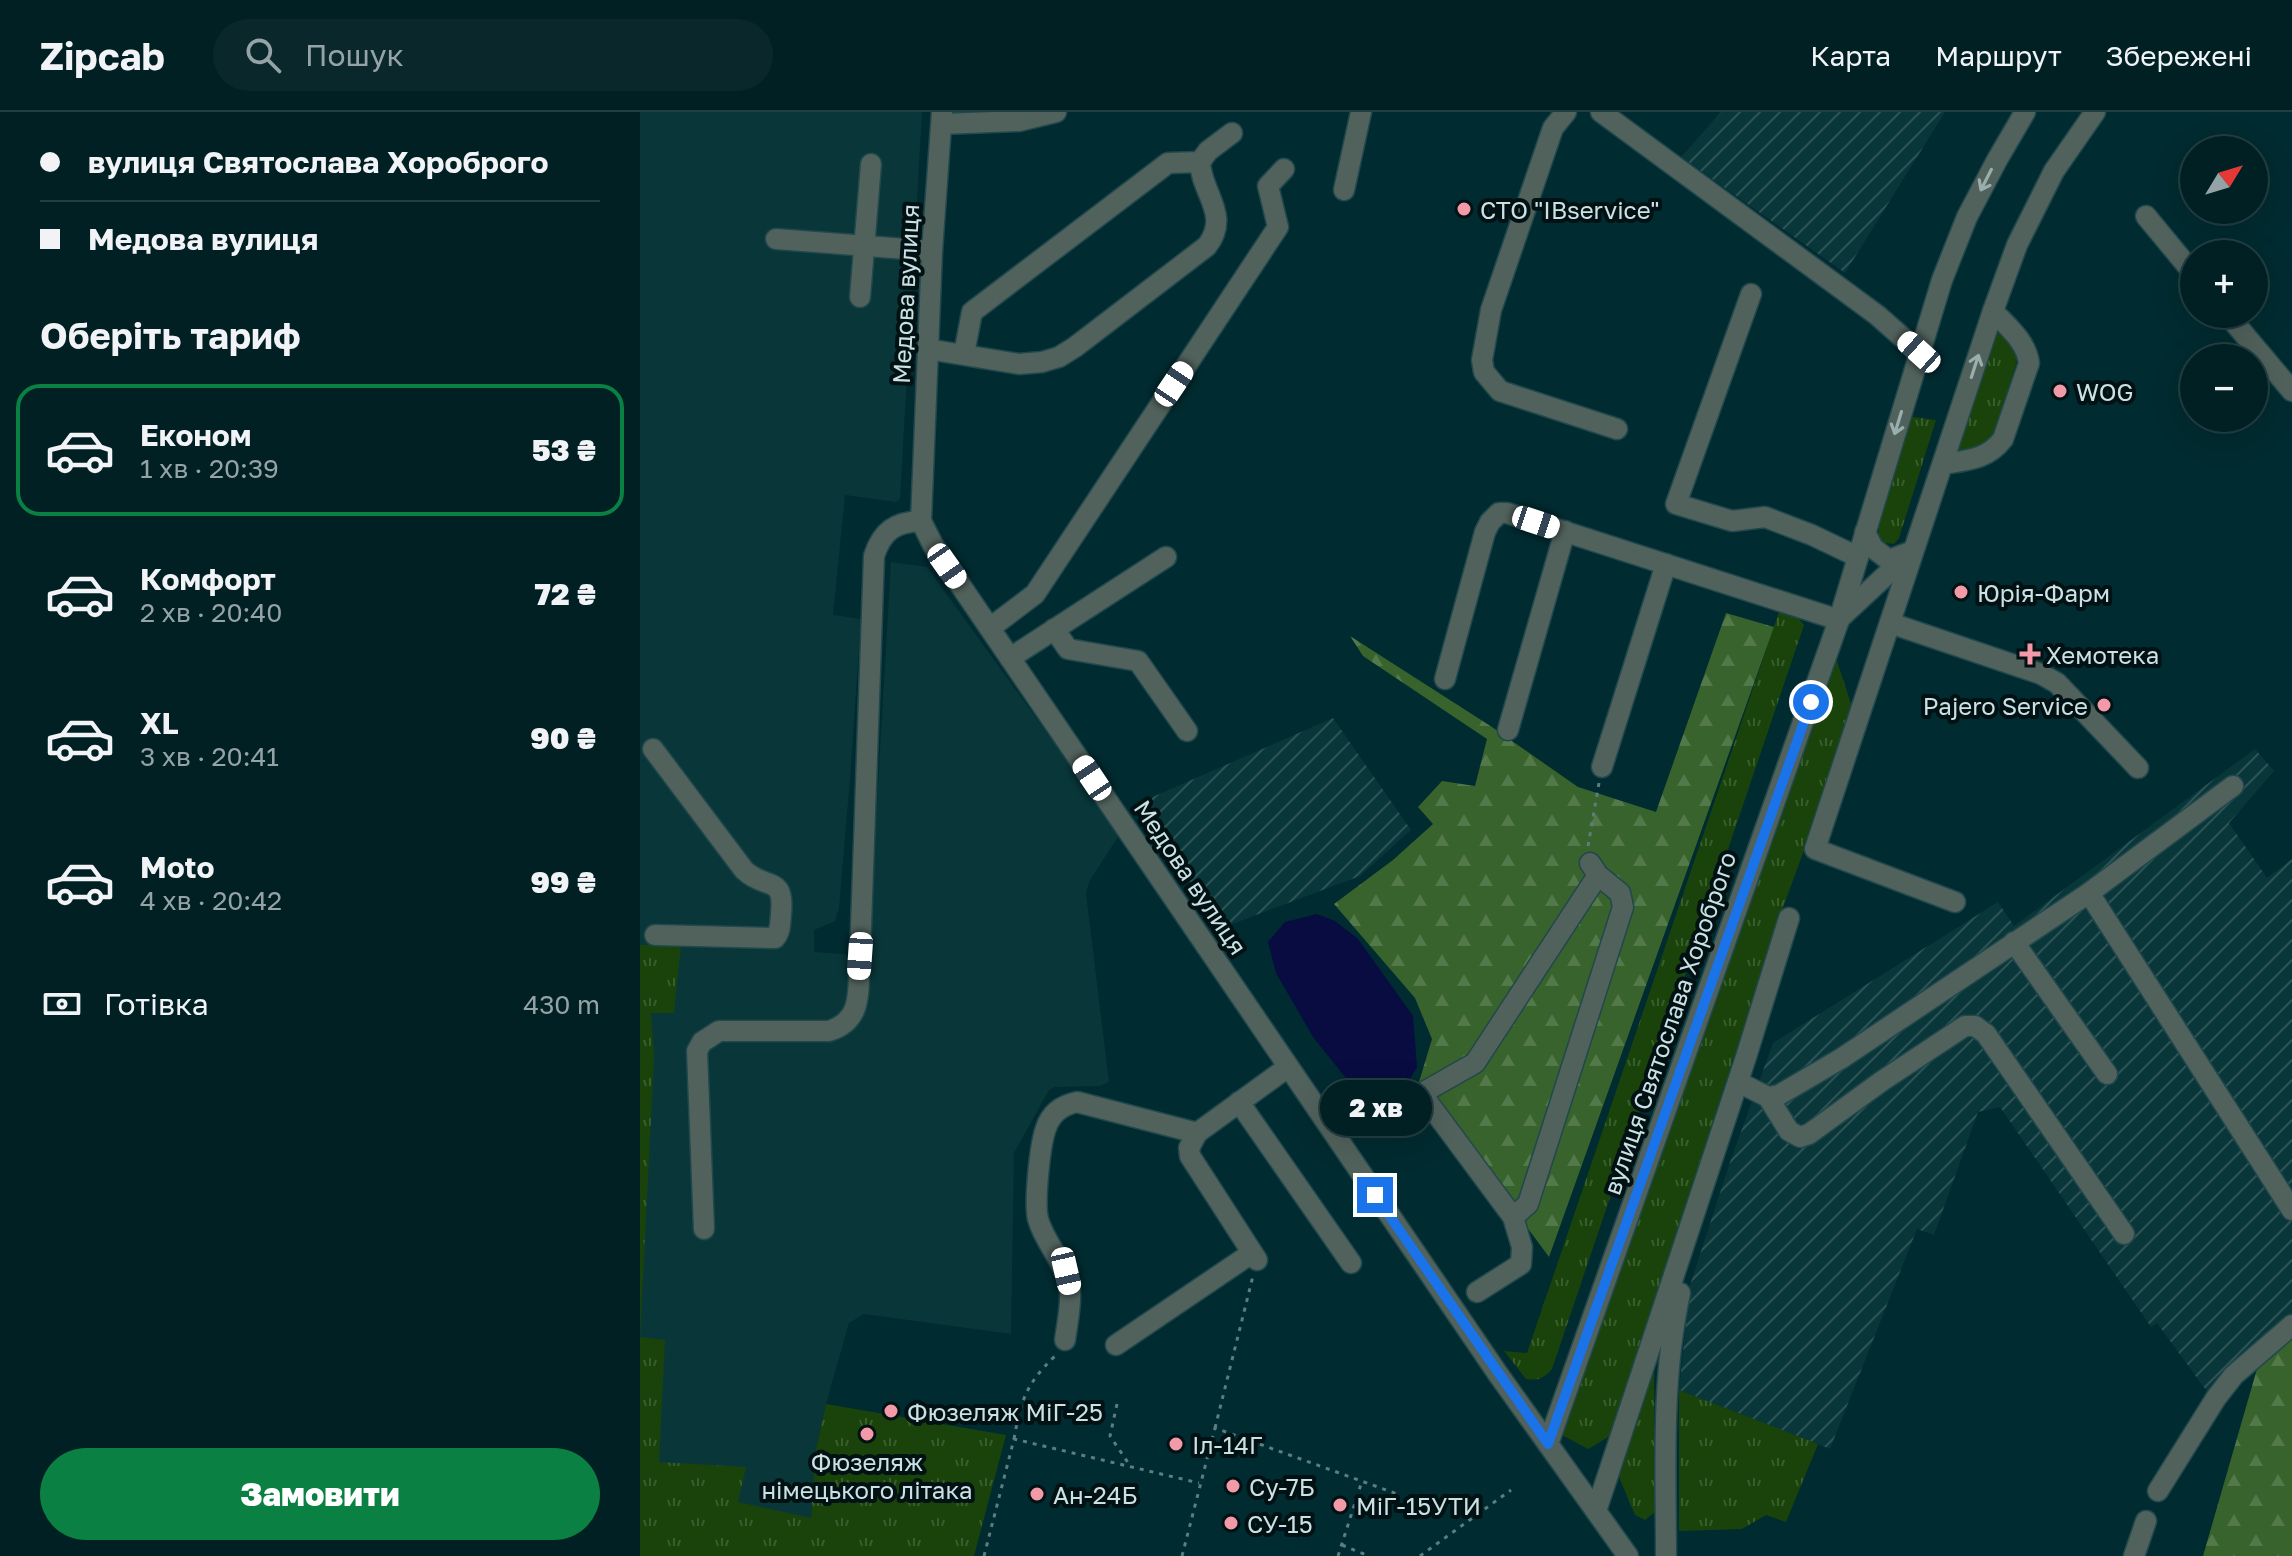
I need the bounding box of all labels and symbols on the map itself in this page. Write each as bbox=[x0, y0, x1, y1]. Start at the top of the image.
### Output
north arrow bbox=[2180, 136, 2268, 224]
one-way arrow bbox=[1978, 167, 1994, 191]
place label: СТО "IBservice" bbox=[1480, 195, 1660, 224]
marker: СТО "IBservice" bbox=[1455, 200, 1473, 218]
street label: Медова вулиця bbox=[886, 203, 924, 385]
car bbox=[1893, 327, 1945, 377]
one-way arrow bbox=[1968, 354, 1983, 379]
car bbox=[1151, 357, 1197, 411]
place label: WOG bbox=[2076, 377, 2133, 406]
marker: WOG bbox=[2051, 382, 2069, 400]
one-way arrow bbox=[1890, 410, 1905, 436]
car bbox=[1509, 503, 1563, 541]
car bbox=[923, 539, 971, 593]
place label: Юрія-Фарм bbox=[1977, 578, 2110, 607]
marker: Юрія-Фарм bbox=[1952, 583, 1970, 601]
place label: Хемотека bbox=[2046, 640, 2159, 669]
marker: Хемотека bbox=[2021, 645, 2039, 663]
route start bbox=[1793, 684, 1829, 720]
place label: Pajero Service bbox=[1923, 691, 2088, 720]
marker: Pajero Service bbox=[2095, 696, 2113, 714]
car bbox=[1069, 751, 1115, 805]
street label: Медова вулиця bbox=[1129, 794, 1253, 960]
street label: вулиця Святослава Хороброго bbox=[1597, 848, 1741, 1198]
car bbox=[846, 931, 874, 981]
callout: 2 хв bbox=[1319, 1079, 1431, 1135]
route end bbox=[1357, 1177, 1393, 1213]
car bbox=[1049, 1245, 1083, 1297]
place label: Фюзеляж МіГ-25 bbox=[907, 1397, 1103, 1426]
marker: Фюзеляж МіГ-25 bbox=[882, 1402, 900, 1420]
marker: Фюзеляж німецького літака bbox=[858, 1425, 876, 1443]
place label: Іл-14Г bbox=[1192, 1430, 1262, 1459]
marker: Іл-14Г bbox=[1167, 1435, 1185, 1453]
place label: Фюзеляж німецького літака bbox=[761, 1447, 973, 1504]
place label: Су-7Б bbox=[1249, 1472, 1315, 1501]
marker: Су-7Б bbox=[1224, 1477, 1242, 1495]
place label: Ан-24Б bbox=[1053, 1480, 1137, 1509]
marker: Ан-24Б bbox=[1028, 1485, 1046, 1503]
place label: МіГ-15УТИ bbox=[1356, 1491, 1481, 1520]
marker: МіГ-15УТИ bbox=[1331, 1496, 1349, 1514]
place label: СУ-15 bbox=[1247, 1509, 1313, 1538]
marker: СУ-15 bbox=[1222, 1514, 1240, 1532]

